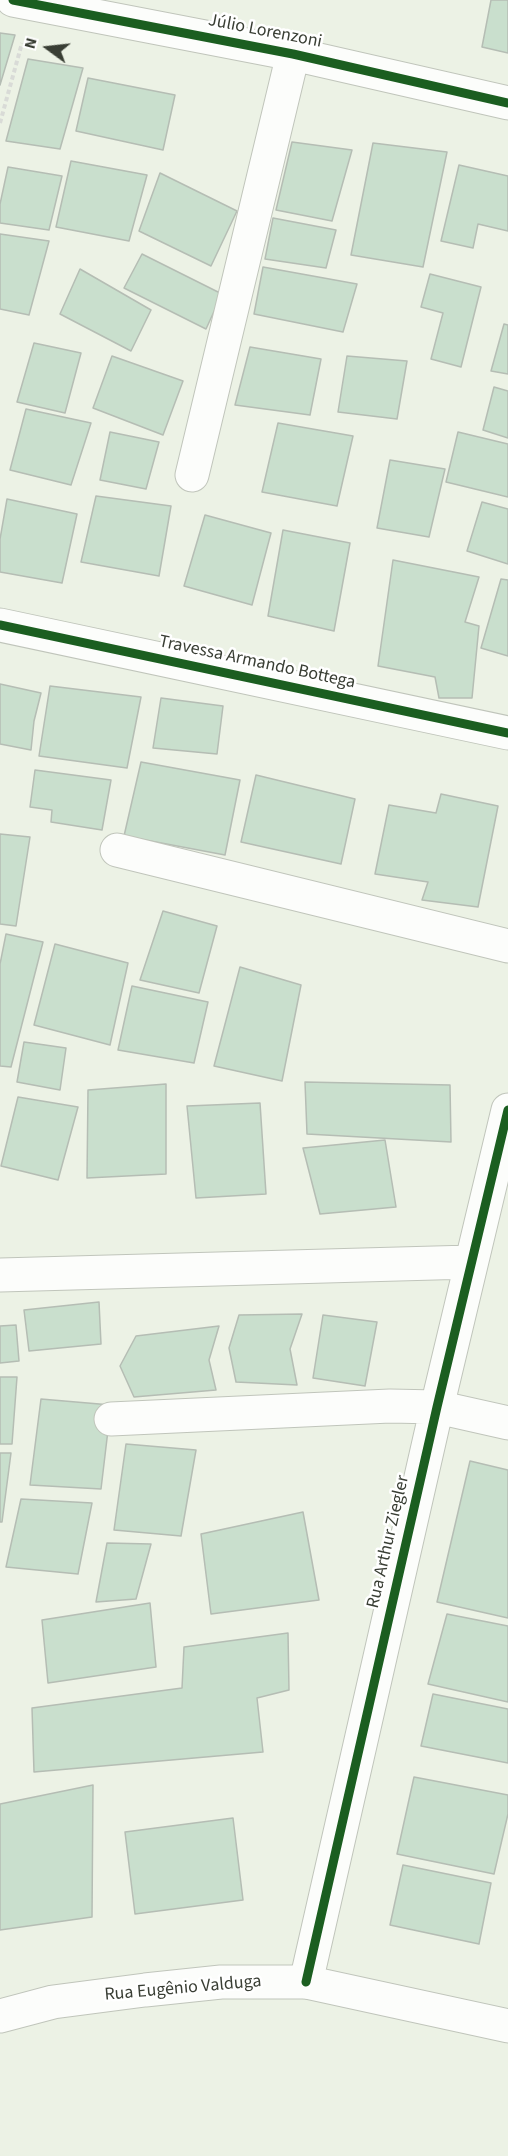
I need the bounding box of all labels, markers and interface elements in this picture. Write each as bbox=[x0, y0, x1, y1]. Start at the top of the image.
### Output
street label: Júlio Lorenzoni bbox=[206, 10, 324, 54]
north arrow bbox=[18, 18, 78, 78]
text: N bbox=[19, 35, 43, 51]
street label: Travessa Armando Bottega bbox=[157, 632, 357, 694]
street label: Rua Arthur Ziegler bbox=[363, 1473, 415, 1611]
street label: Rua Eugênio Valduga bbox=[104, 1971, 262, 2007]

